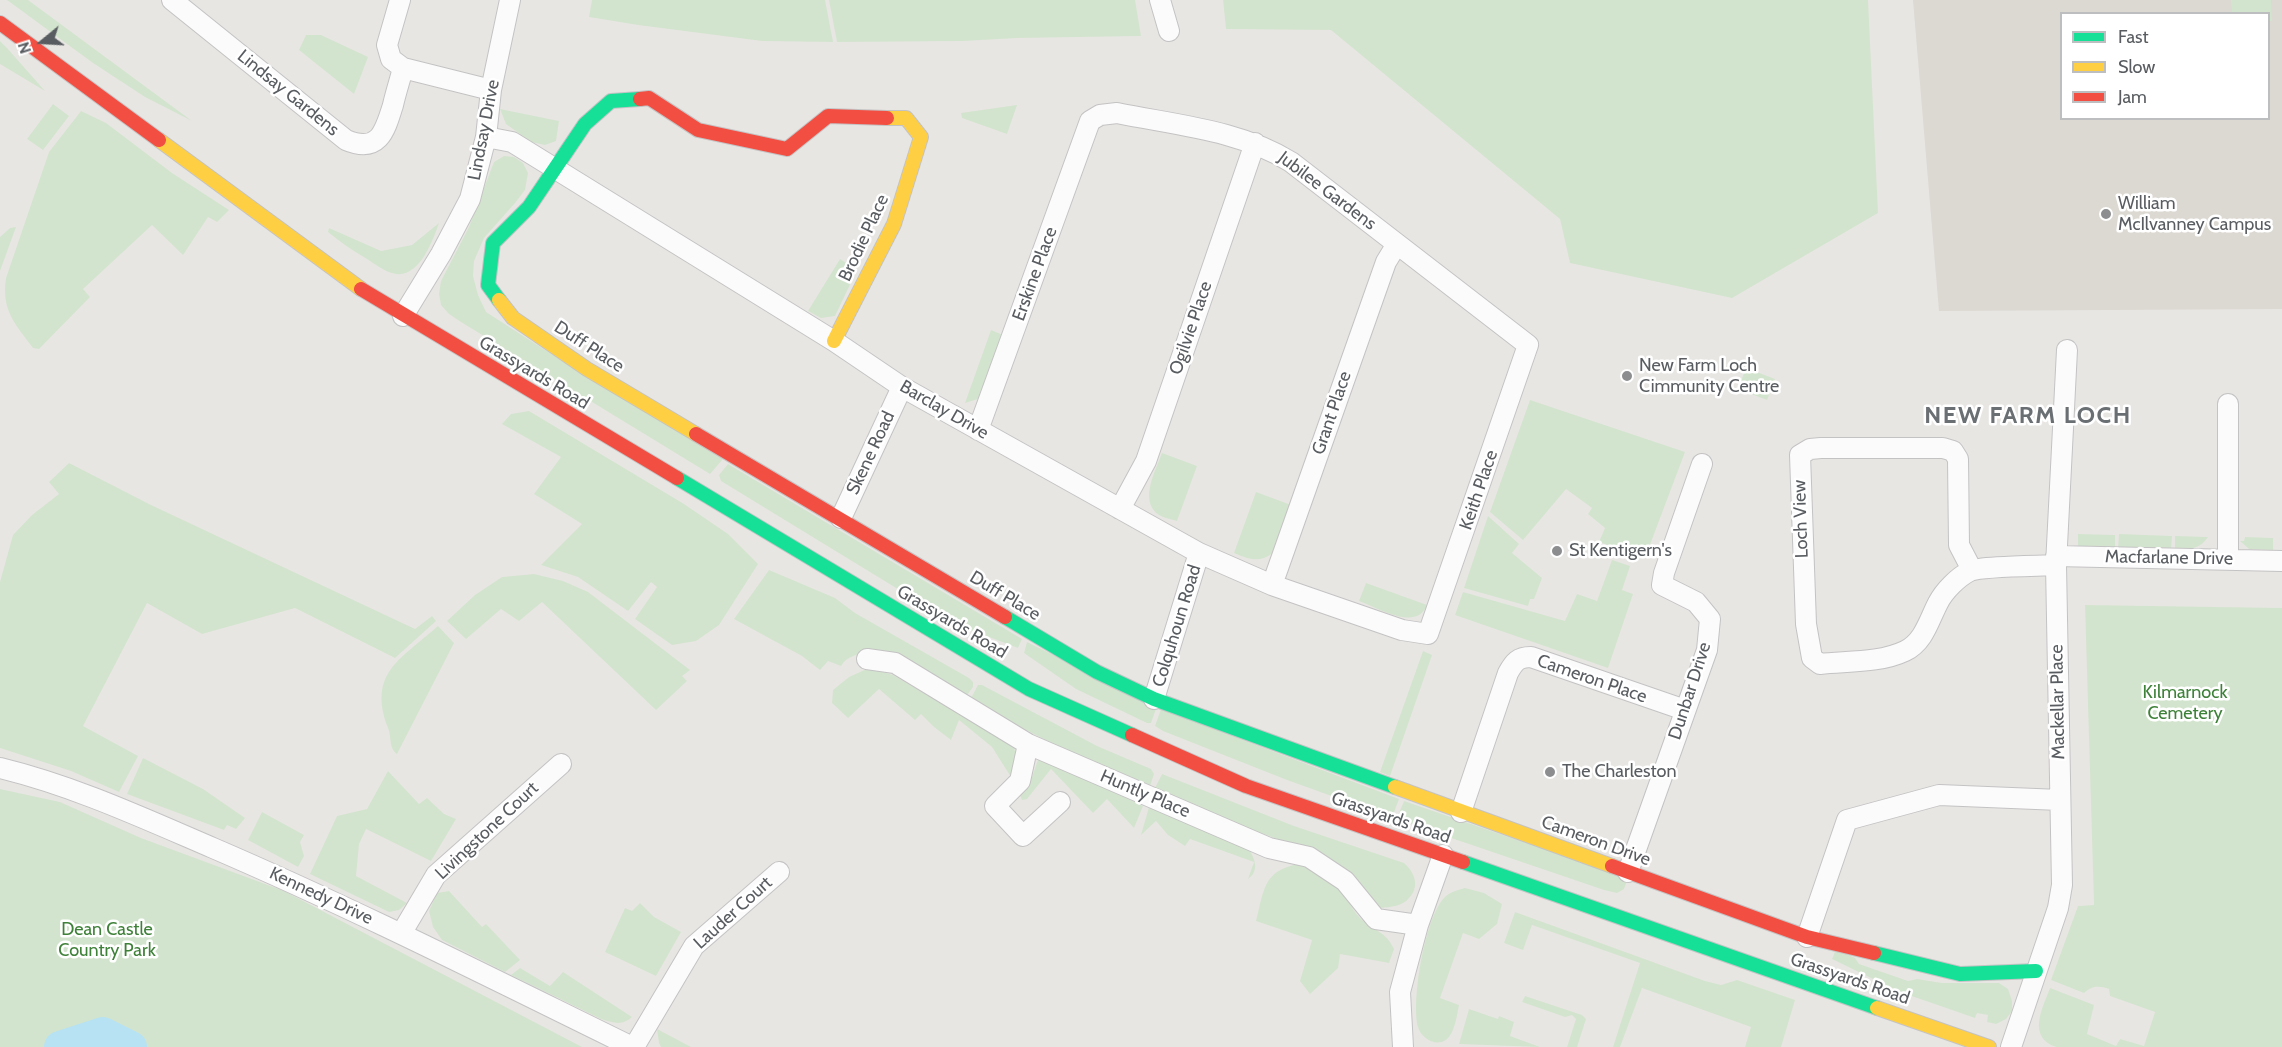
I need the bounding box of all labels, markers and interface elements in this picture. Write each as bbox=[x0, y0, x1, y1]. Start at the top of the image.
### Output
north arrow bbox=[12, 12, 72, 72]
legend bbox=[2060, 12, 2270, 120]
text: Fast bbox=[2118, 26, 2149, 48]
text: N bbox=[14, 39, 35, 56]
street label: Lindsay Gardens bbox=[233, 45, 343, 141]
text: Slow bbox=[2118, 56, 2155, 78]
street label: Lindsay Drive bbox=[464, 78, 504, 182]
text: Jam bbox=[2118, 86, 2147, 108]
street label: Jubilee Gardens bbox=[1274, 147, 1380, 235]
street label: Brodie Place bbox=[834, 191, 894, 285]
place label: William McIlvanney Campus bbox=[2118, 193, 2271, 236]
marker: William McIlvanney Campus bbox=[2099, 207, 2113, 221]
street label: Erskine Place bbox=[1008, 224, 1062, 324]
street label: Ogilvie Place bbox=[1165, 278, 1217, 378]
street label: Duff Place bbox=[550, 317, 628, 377]
street label: Grassyards Road bbox=[475, 332, 593, 414]
place label: New Farm Loch Cimmunity Centre bbox=[1639, 355, 1779, 398]
street label: Grant Place bbox=[1308, 369, 1356, 457]
marker: New Farm Loch Cimmunity Centre bbox=[1620, 369, 1634, 383]
street label: Barclay Drive bbox=[896, 376, 992, 444]
district label: NEW FARM LOCH bbox=[1924, 402, 2132, 430]
street label: Skene Road bbox=[842, 408, 900, 498]
street label: Keith Place bbox=[1455, 447, 1503, 533]
street label: Loch View bbox=[1789, 479, 1813, 559]
place label: St Kentigern's bbox=[1569, 540, 1672, 562]
marker: St Kentigern's bbox=[1550, 544, 1564, 558]
street label: Macfarlane Drive bbox=[2105, 546, 2233, 570]
street label: Colquhoun Road bbox=[1148, 562, 1206, 690]
street label: Duff Place bbox=[966, 566, 1044, 626]
street label: Grassyards Road bbox=[893, 581, 1011, 663]
street label: Dunbar Drive bbox=[1664, 640, 1716, 742]
street label: Mackellar Place bbox=[2046, 644, 2070, 760]
street label: Cameron Place bbox=[1534, 650, 1650, 708]
park label: Kilmarnock Cemetery bbox=[2143, 682, 2227, 724]
place label: The Charleston bbox=[1562, 761, 1676, 783]
street label: Huntly Place bbox=[1097, 765, 1193, 823]
marker: The Charleston bbox=[1543, 765, 1557, 779]
street label: Livingstone Court bbox=[431, 778, 543, 884]
street label: Grassyards Road bbox=[1329, 787, 1453, 849]
street label: Cameron Drive bbox=[1538, 811, 1654, 871]
street label: Kennedy Drive bbox=[266, 863, 376, 929]
street label: Lauder Court bbox=[689, 872, 777, 954]
park label: Dean Castle Country Park bbox=[58, 919, 156, 962]
street label: Grassyards Road bbox=[1788, 948, 1912, 1010]

